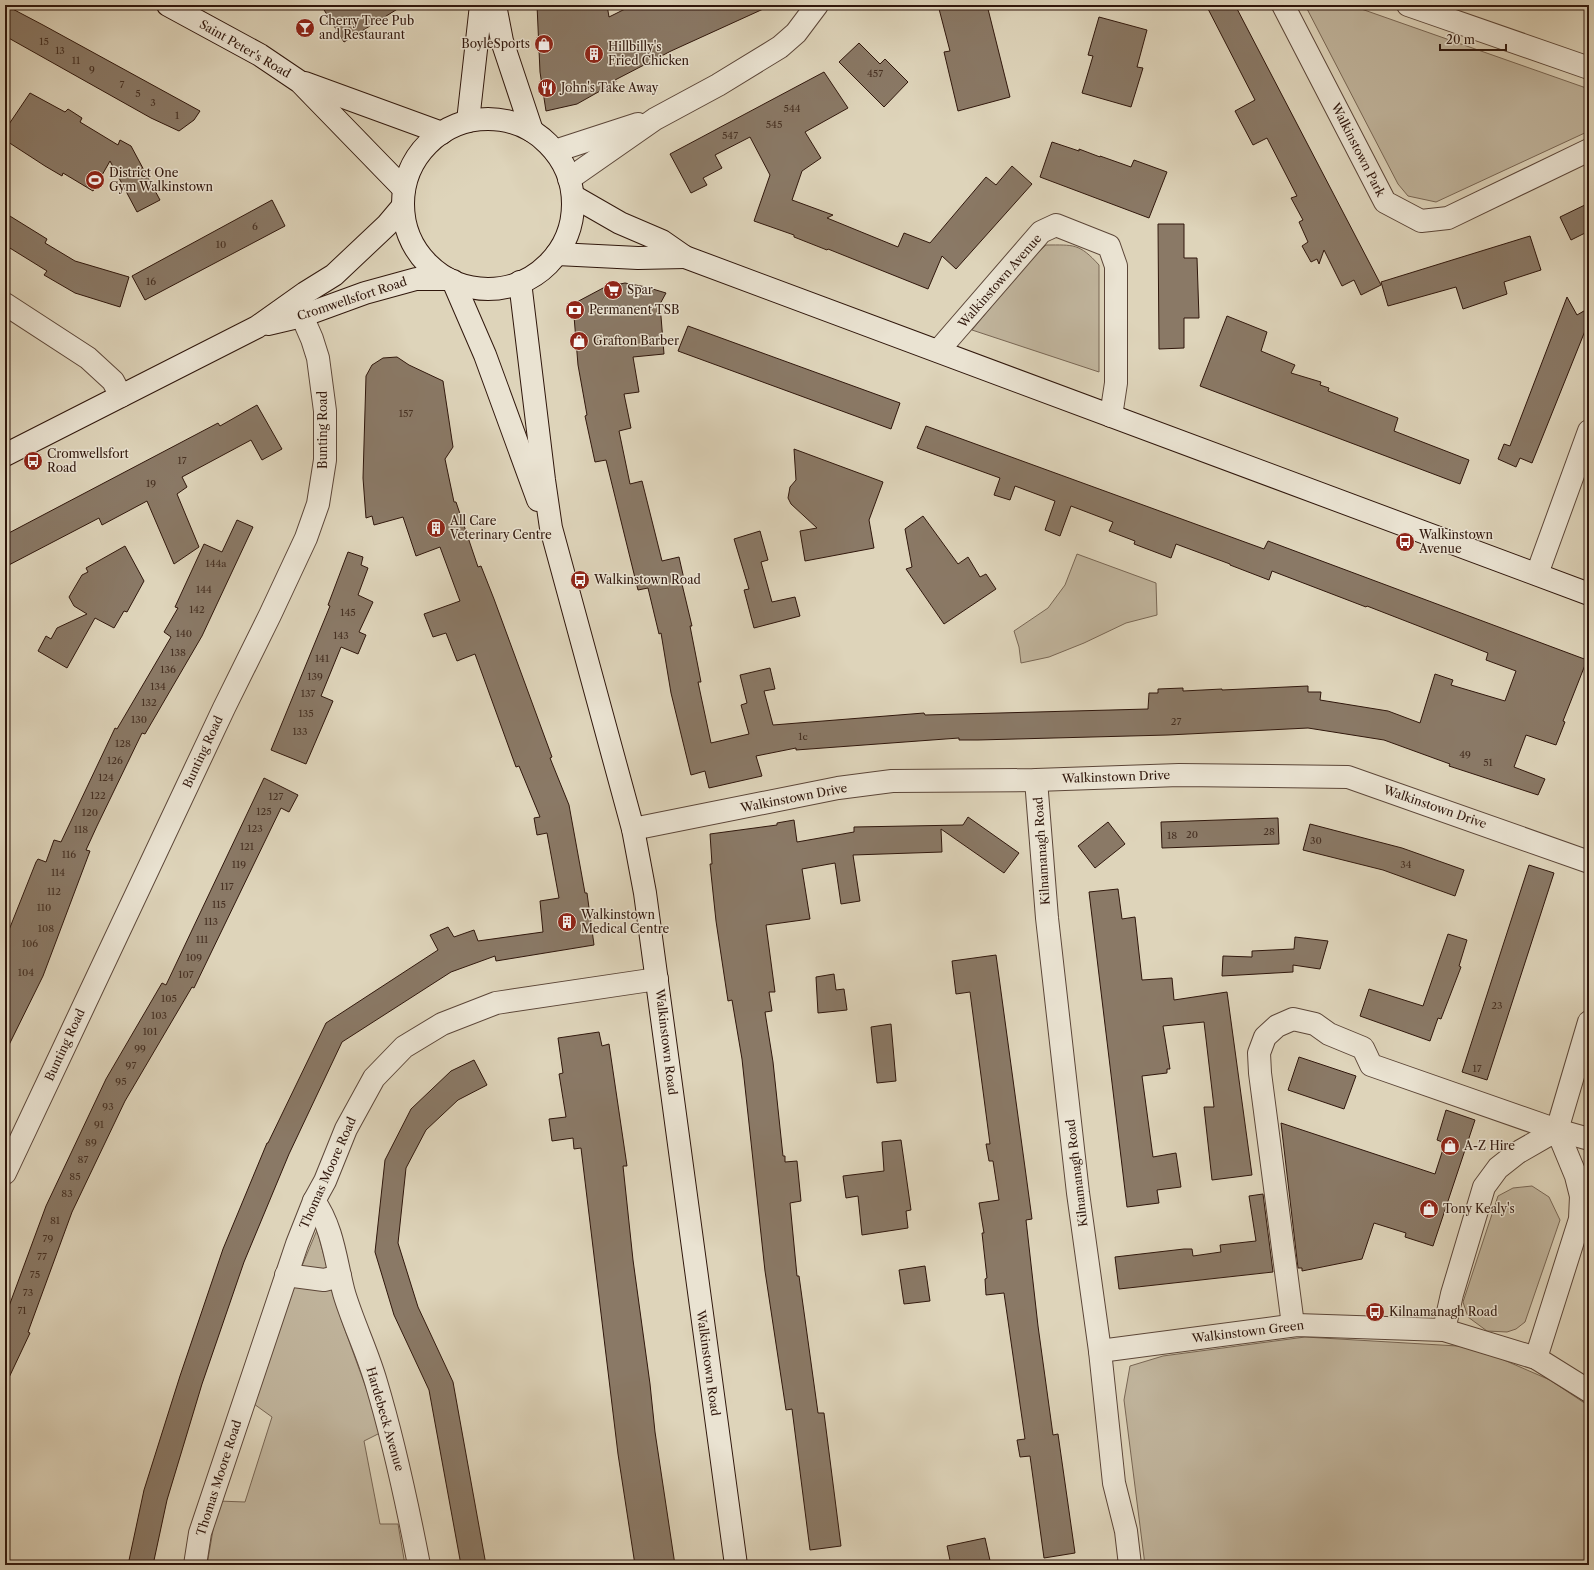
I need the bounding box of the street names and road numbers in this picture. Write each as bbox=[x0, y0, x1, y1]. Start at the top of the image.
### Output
street label: Saint Peter's Road bbox=[197, 16, 294, 81]
street label: Walkinstown Park bbox=[1328, 99, 1389, 200]
street label: Walkinstown Avenue bbox=[954, 231, 1045, 331]
street label: Cromwellsfort Road bbox=[295, 273, 409, 323]
street label: Bunting Road bbox=[315, 390, 330, 469]
street label: Bunting Road bbox=[179, 713, 226, 790]
street label: Walkinstown Drive bbox=[1061, 767, 1171, 786]
street label: Walkinstown Drive bbox=[738, 780, 849, 815]
street label: Walkinstown Drive bbox=[1381, 781, 1489, 831]
street label: Kilnamanagh Road bbox=[1030, 796, 1053, 906]
street label: Walkinstown Road bbox=[652, 987, 681, 1097]
street label: Bunting Road bbox=[41, 1006, 88, 1083]
street label: Thomas Moore Road bbox=[296, 1114, 359, 1231]
street label: Kilnamanagh Road bbox=[1062, 1118, 1091, 1228]
street label: Walkinstown Road bbox=[693, 1308, 723, 1418]
street label: Walkinstown Green bbox=[1190, 1317, 1305, 1346]
street label: Hardebeck Avenue bbox=[363, 1365, 408, 1473]
street label: Thomas Moore Road bbox=[193, 1417, 245, 1538]

